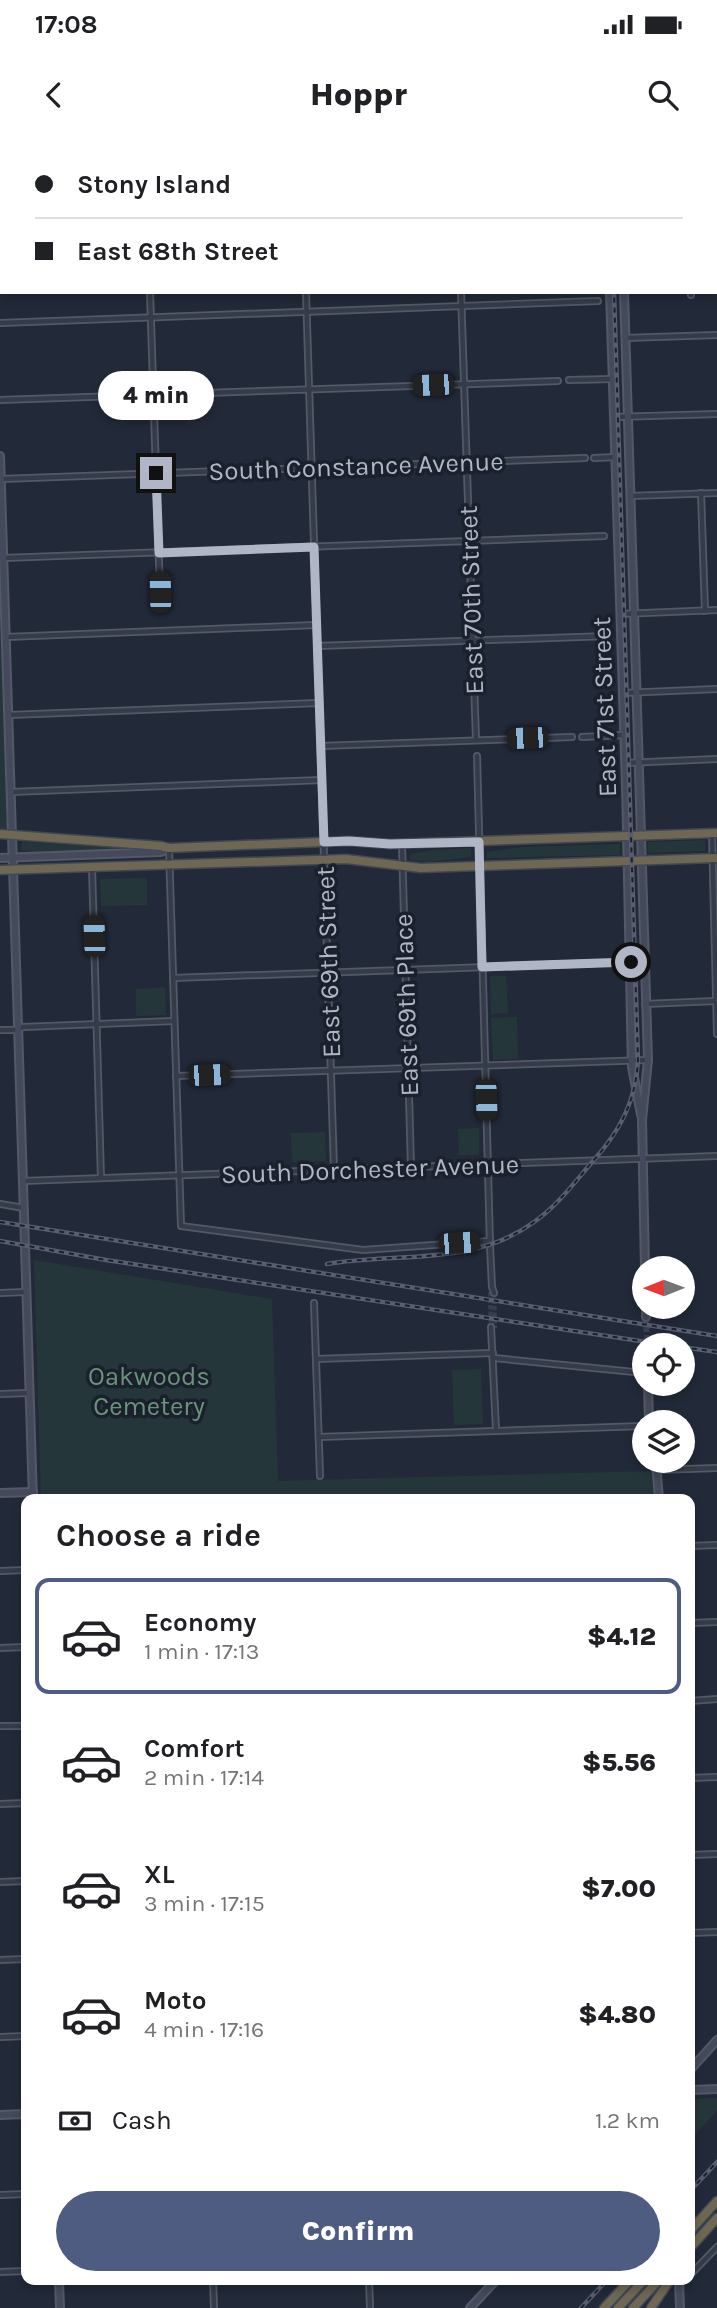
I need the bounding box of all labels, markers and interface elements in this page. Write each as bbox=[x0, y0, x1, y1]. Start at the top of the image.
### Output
text: 17:08 bbox=[35, 9, 97, 40]
icon: back bbox=[35, 76, 73, 114]
text: Hoppr bbox=[310, 76, 407, 113]
icon: search bbox=[644, 76, 682, 114]
text: Stony Island bbox=[77, 169, 231, 200]
text: East 68th Street bbox=[77, 236, 279, 267]
callout: 4 min bbox=[98, 372, 214, 420]
car bbox=[412, 374, 455, 396]
text: 4 min bbox=[123, 382, 189, 409]
street label: South Constance Avenue bbox=[208, 446, 504, 487]
route end bbox=[140, 457, 172, 489]
street label: East 70th Street bbox=[453, 505, 490, 695]
car bbox=[150, 571, 171, 613]
street label: East 71st Street bbox=[586, 616, 623, 798]
car bbox=[506, 727, 549, 749]
street label: East 69th Street bbox=[310, 866, 347, 1058]
street label: East 69th Place bbox=[388, 913, 425, 1097]
car bbox=[83, 915, 106, 957]
route start bbox=[615, 946, 647, 978]
car bbox=[188, 1064, 231, 1086]
car bbox=[475, 1079, 498, 1121]
street label: South Dorchester Avenue bbox=[220, 1149, 520, 1190]
car bbox=[438, 1231, 481, 1255]
north arrow bbox=[632, 1256, 695, 1320]
map controls bbox=[632, 1256, 695, 1473]
button: locate bbox=[632, 1333, 695, 1396]
park label: Oakwoods Cemetery bbox=[88, 1361, 210, 1422]
button: layers bbox=[632, 1410, 695, 1473]
text: Choose a ride bbox=[56, 1517, 261, 1554]
icon: car bbox=[60, 1605, 123, 1668]
text: Economy bbox=[144, 1607, 256, 1638]
text: $4.12 bbox=[587, 1621, 656, 1652]
text: 1 min · 17:13 bbox=[144, 1638, 259, 1665]
icon: car bbox=[60, 1731, 123, 1794]
text: Comfort bbox=[144, 1733, 245, 1764]
text: $5.56 bbox=[582, 1747, 656, 1778]
text: 2 min · 17:14 bbox=[144, 1764, 264, 1791]
icon: car bbox=[60, 1857, 123, 1920]
text: XL bbox=[144, 1859, 175, 1890]
text: $7.00 bbox=[581, 1873, 656, 1904]
text: 3 min · 17:15 bbox=[144, 1890, 265, 1917]
icon: car bbox=[60, 1983, 123, 2046]
text: Moto bbox=[144, 1985, 206, 2016]
text: $4.80 bbox=[578, 1999, 656, 2030]
text: 4 min · 17:16 bbox=[144, 2016, 264, 2043]
icon: cash bbox=[56, 2102, 94, 2140]
text: Cash bbox=[112, 2105, 172, 2136]
text: 1.2 km bbox=[595, 2107, 660, 2134]
button: Confirm bbox=[56, 2191, 660, 2271]

